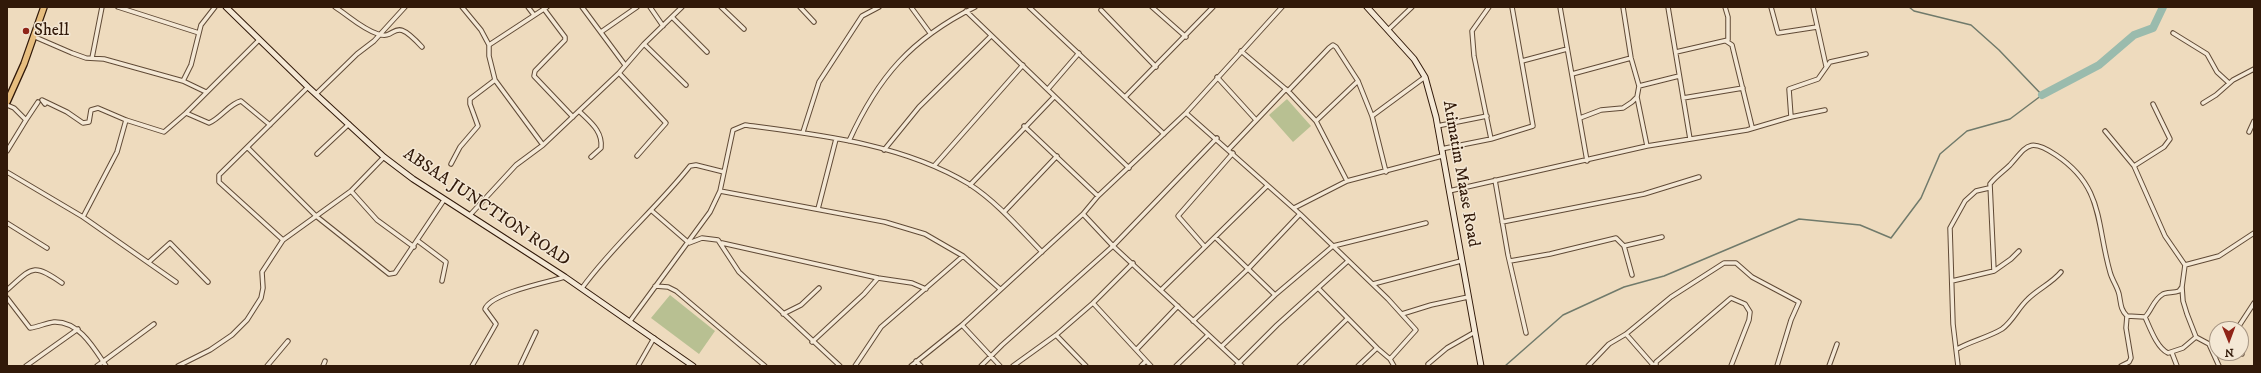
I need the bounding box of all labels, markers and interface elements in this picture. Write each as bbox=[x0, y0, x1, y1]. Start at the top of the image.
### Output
place label: Shell bbox=[34, 21, 69, 41]
marker: Shell bbox=[21, 26, 31, 36]
street label: Atimatim Maase Road bbox=[1437, 99, 1483, 249]
street label: ABSAA JUNCTION ROAD bbox=[399, 145, 573, 271]
north arrow bbox=[2209, 321, 2249, 361]
text: N bbox=[2225, 345, 2234, 359]

